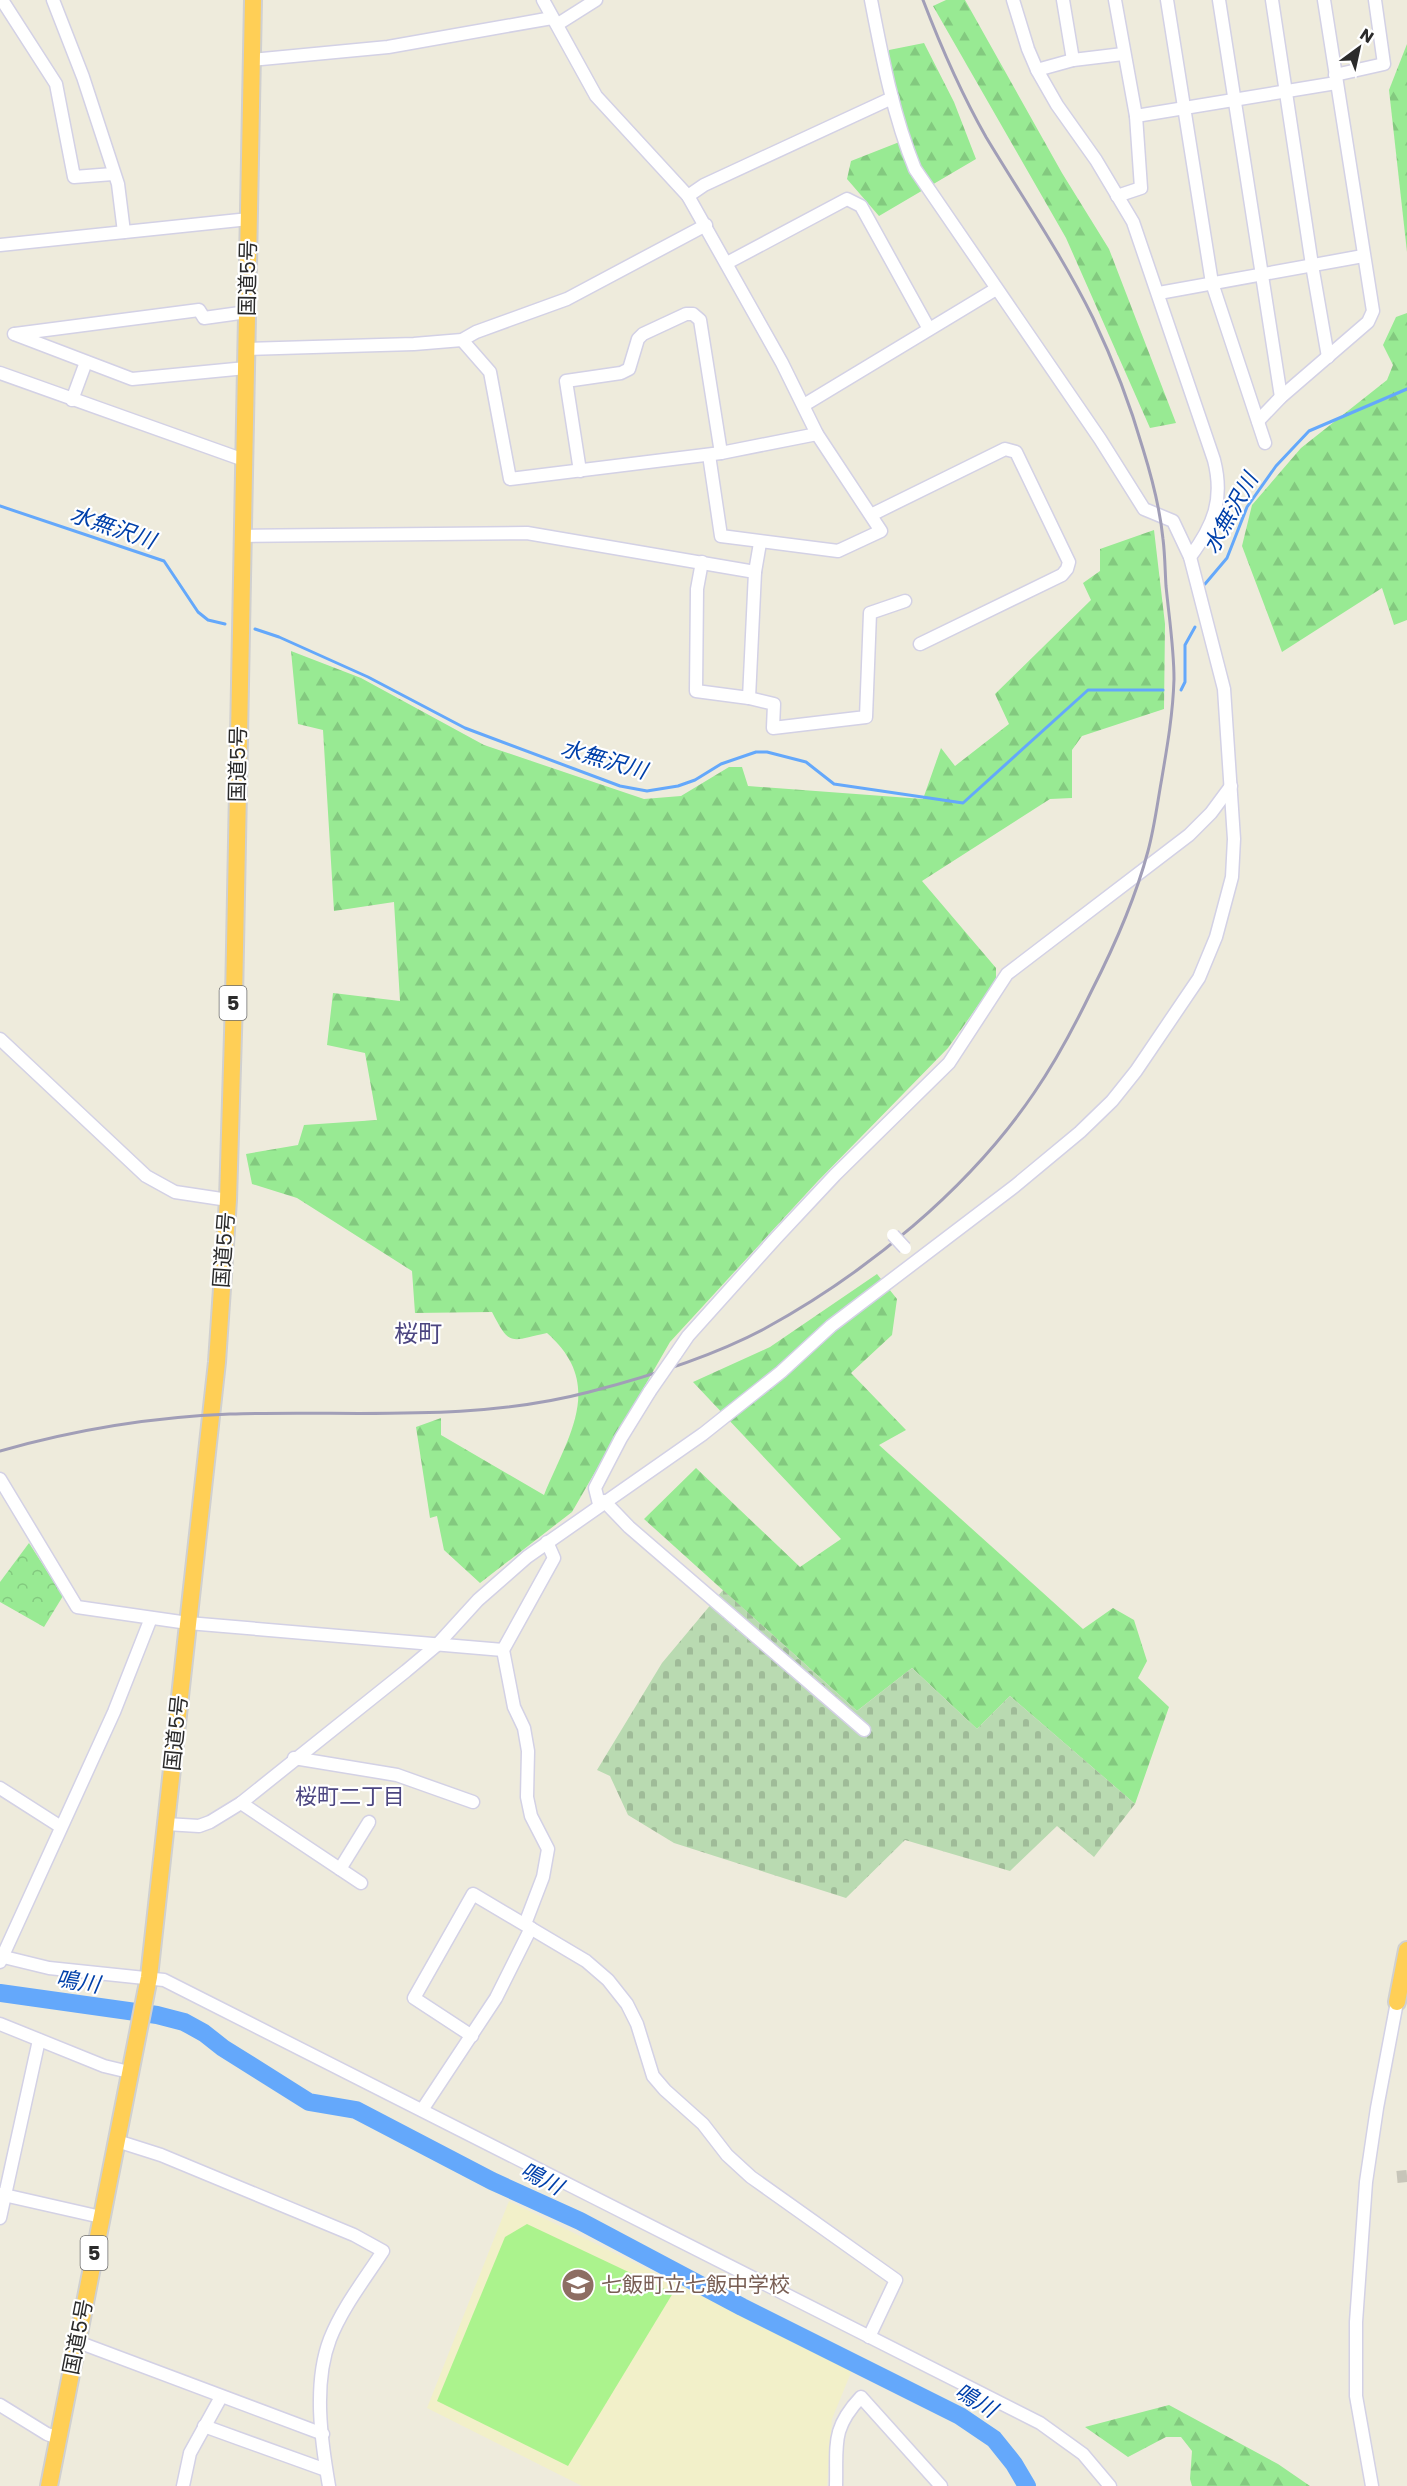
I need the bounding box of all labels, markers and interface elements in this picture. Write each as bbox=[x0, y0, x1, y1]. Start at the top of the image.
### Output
north arrow bbox=[1329, 18, 1389, 78]
text: N bbox=[1356, 23, 1378, 49]
street label: 国道5号 bbox=[232, 240, 263, 316]
water label: 水無沢川 bbox=[1196, 466, 1266, 559]
water label: 水無沢川 bbox=[66, 498, 161, 557]
street label: 国道5号 bbox=[222, 726, 253, 802]
water label: 水無沢川 bbox=[557, 732, 652, 787]
road number: 5 bbox=[220, 986, 246, 1020]
street label: 国道5号 bbox=[206, 1211, 241, 1289]
district label: 桜町 bbox=[394, 1317, 442, 1350]
street label: 国道5号 bbox=[157, 1694, 194, 1772]
district label: 桜町二丁目 bbox=[295, 1781, 405, 1812]
water label: 鳴川 bbox=[54, 1963, 104, 2001]
water label: 鳴川 bbox=[515, 2155, 570, 2203]
road number: 5 bbox=[80, 2236, 107, 2270]
school or university icon: 七飯町立七飯中学校 bbox=[560, 2267, 596, 2303]
place label: 七飯町立七飯中学校 bbox=[601, 2270, 790, 2299]
street label: 国道5号 bbox=[56, 2297, 99, 2377]
water label: 鳴川 bbox=[949, 2376, 1004, 2426]

